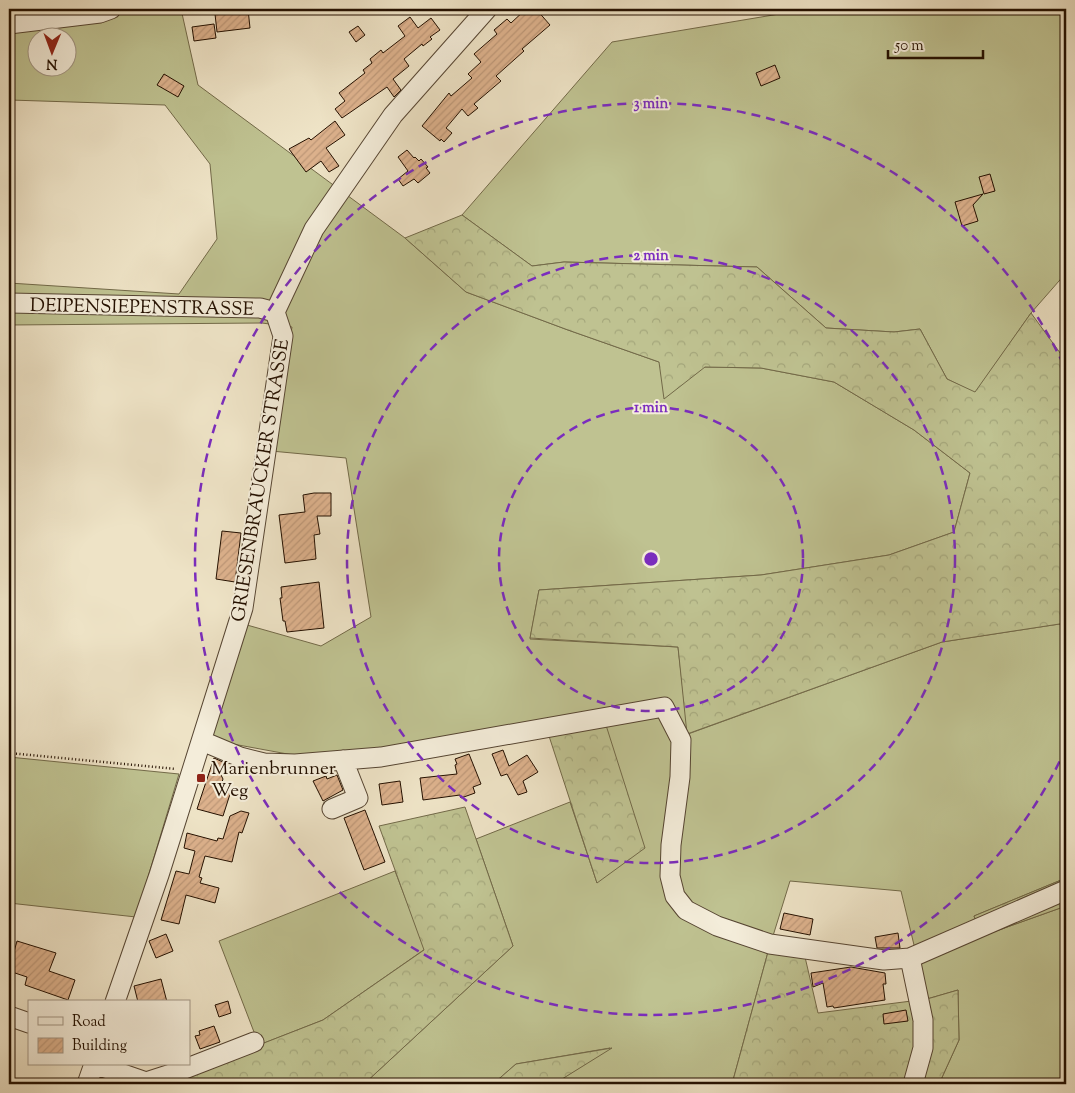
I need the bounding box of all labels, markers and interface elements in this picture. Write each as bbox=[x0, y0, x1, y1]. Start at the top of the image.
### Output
north arrow bbox=[28, 28, 78, 78]
scale bar bbox=[888, 28, 982, 60]
text: 50 m bbox=[894, 36, 924, 57]
text: N bbox=[46, 53, 58, 73]
text: 3 min bbox=[634, 94, 669, 115]
text: 2 min bbox=[633, 246, 669, 267]
street label: DEIPENSIEPENSTRASSE bbox=[30, 293, 255, 324]
street label: GRIESENBRAUCKER STRASSE bbox=[226, 336, 297, 624]
text: 1 min bbox=[634, 398, 668, 419]
centre of rings bbox=[642, 550, 660, 568]
place label: Marienbrunner Weg bbox=[211, 756, 336, 805]
marker: Marienbrunner Weg bbox=[195, 772, 207, 784]
legend bbox=[28, 1000, 190, 1066]
text: Road bbox=[72, 1012, 106, 1033]
text: Building bbox=[72, 1036, 127, 1057]

